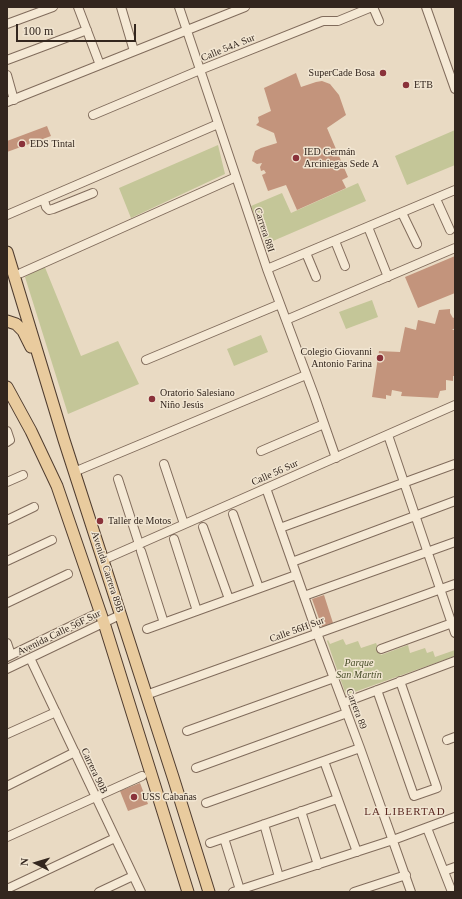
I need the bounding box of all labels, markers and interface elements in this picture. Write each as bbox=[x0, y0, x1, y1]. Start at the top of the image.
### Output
scale bar bbox=[18, 16, 138, 42]
text: 100 m bbox=[23, 24, 53, 38]
street label: Calle 54A Sur bbox=[199, 32, 257, 64]
place label: SuperCade Bosa bbox=[309, 67, 375, 79]
marker: SuperCade Bosa bbox=[378, 68, 388, 78]
place label: ETB bbox=[414, 79, 433, 91]
marker: ETB bbox=[401, 80, 411, 90]
place label: EDS Tintal bbox=[30, 138, 75, 150]
marker: EDS Tintal bbox=[17, 139, 27, 149]
place label: IED Germán Arciniegas Sede A bbox=[304, 146, 379, 170]
marker: IED Germán Arciniegas Sede A bbox=[291, 153, 301, 163]
street label: Carrera 88I bbox=[251, 206, 277, 254]
place label: Colegio Giovanni Antonio Farina bbox=[301, 346, 372, 370]
marker: Colegio Giovanni Antonio Farina bbox=[375, 353, 385, 363]
place label: Oratorio Salesiano Niño Jesús bbox=[160, 387, 235, 410]
marker: Oratorio Salesiano Niño Jesús bbox=[147, 394, 157, 404]
street label: Calle 56 Sur bbox=[250, 457, 300, 489]
place label: Taller de Motos bbox=[108, 515, 171, 527]
marker: Taller de Motos bbox=[95, 516, 105, 526]
street label: Avenida Carrera 89B bbox=[88, 530, 126, 614]
street label: Avenida Calle 56F Sur bbox=[15, 608, 103, 658]
street label: Calle 56H Sur bbox=[268, 615, 326, 645]
park label: Parque San Martín bbox=[336, 657, 382, 680]
street label: Carrera 89 bbox=[343, 687, 369, 731]
street label: Carrera 90B bbox=[78, 746, 110, 796]
place label: USS Cabañas bbox=[142, 791, 197, 803]
marker: USS Cabañas bbox=[129, 792, 139, 802]
district label: LA LIBERTAD bbox=[364, 805, 446, 819]
north arrow bbox=[16, 843, 56, 883]
text: N bbox=[18, 857, 30, 866]

